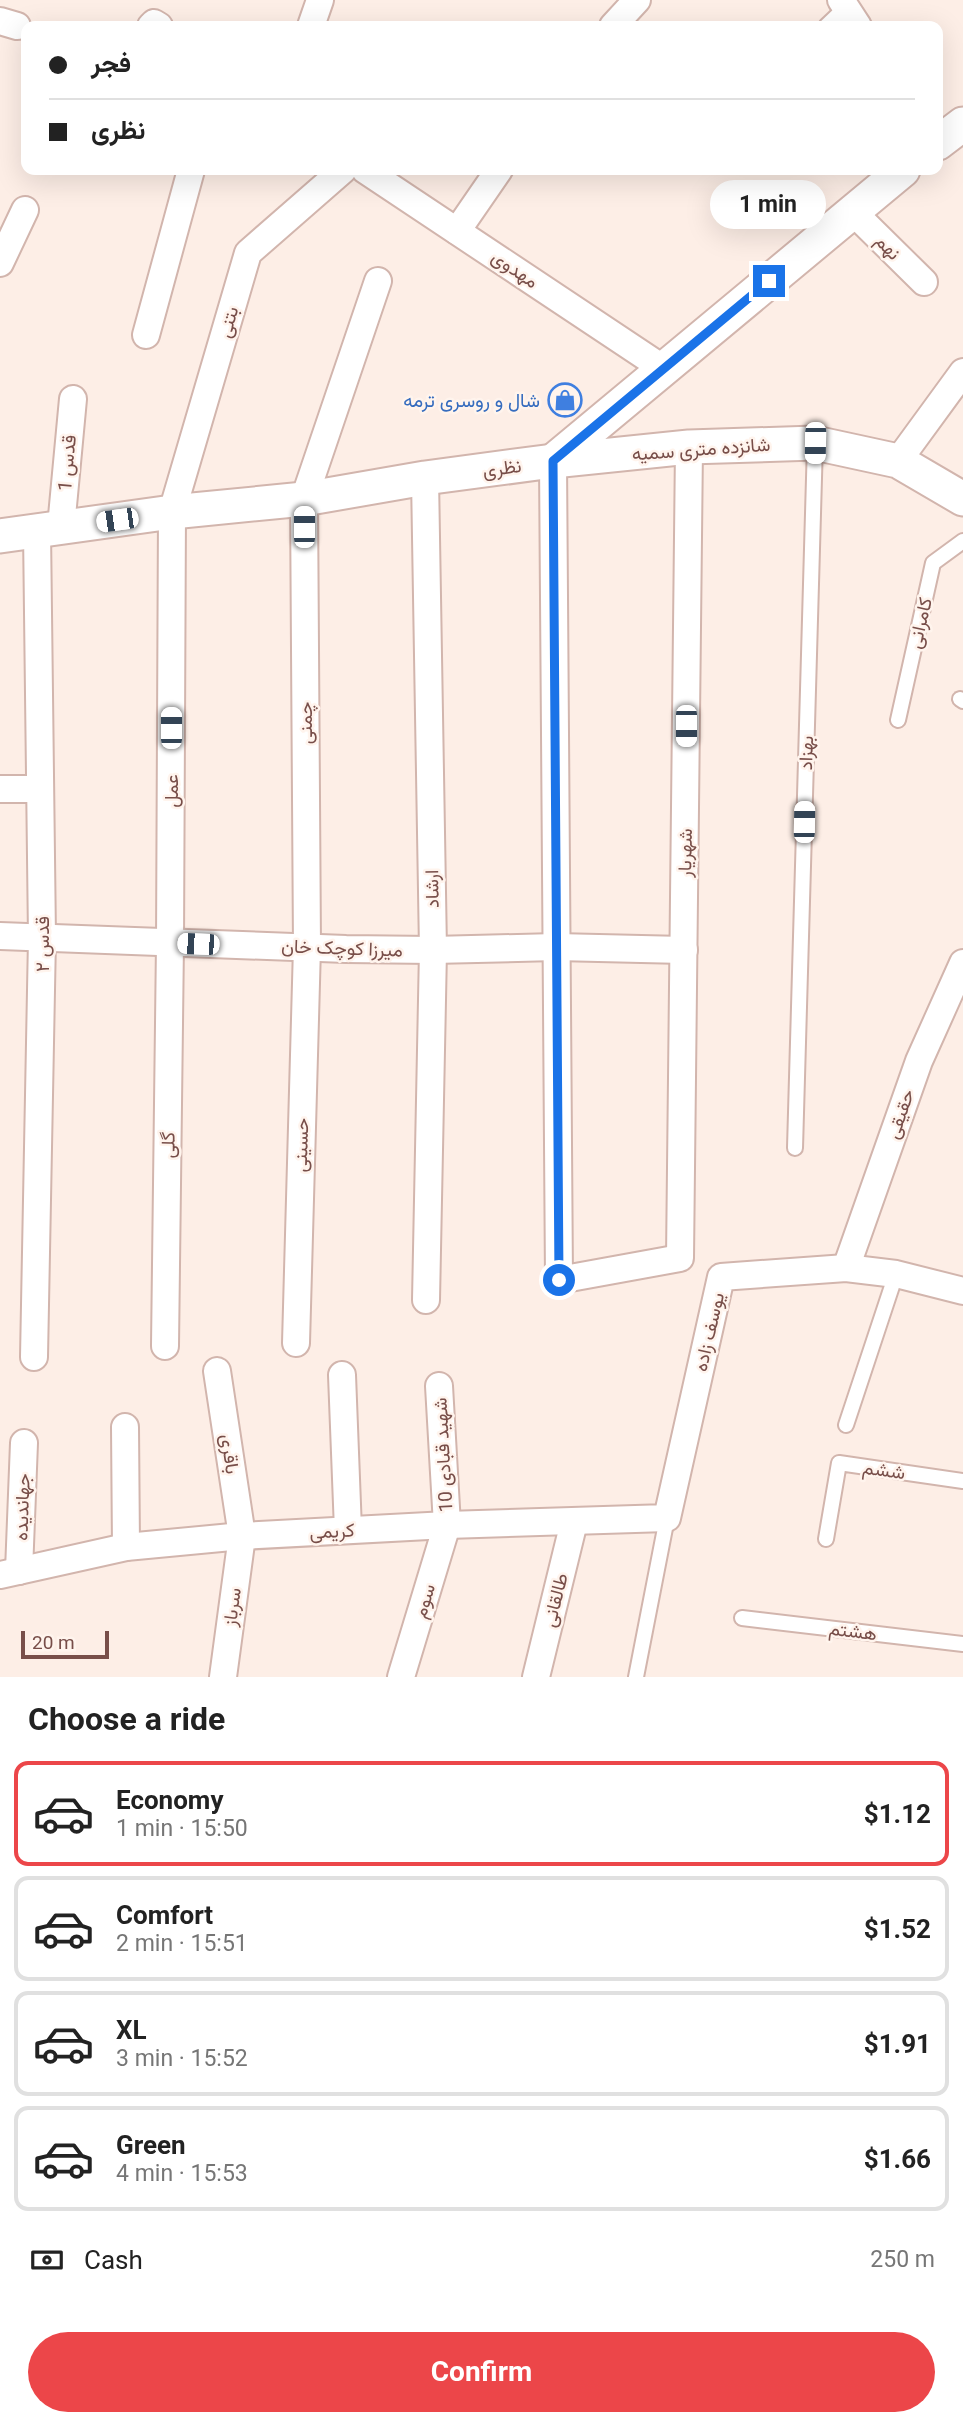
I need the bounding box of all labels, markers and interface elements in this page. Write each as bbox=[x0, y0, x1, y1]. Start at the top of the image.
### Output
text: فجر bbox=[91, 48, 131, 78]
text: نظری bbox=[91, 115, 145, 145]
callout: 1 min bbox=[711, 180, 827, 229]
text: 1 min bbox=[739, 191, 797, 218]
street label: نهم bbox=[870, 229, 906, 265]
street label: مهدوی bbox=[487, 245, 543, 293]
route end bbox=[753, 265, 785, 297]
street label: بتنی bbox=[213, 304, 243, 340]
shop icon: شال و روسری ترمه bbox=[546, 381, 584, 419]
place label: شال و روسری ترمه bbox=[403, 389, 540, 412]
car bbox=[805, 422, 826, 464]
street label: شانزده متری سمیه bbox=[631, 433, 771, 465]
street label: قدس 1 bbox=[53, 434, 81, 492]
street label: نظری bbox=[481, 454, 523, 482]
car bbox=[294, 506, 315, 548]
car bbox=[95, 507, 140, 533]
street label: کامرانی bbox=[903, 595, 937, 651]
street label: چمنی bbox=[294, 702, 319, 744]
car bbox=[676, 705, 697, 747]
car bbox=[161, 707, 182, 749]
street label: بهزاد bbox=[794, 735, 818, 771]
street label: عمل bbox=[160, 774, 183, 808]
car bbox=[794, 801, 815, 843]
street label: شهریار bbox=[673, 828, 697, 879]
street label: ارشاد bbox=[420, 870, 444, 908]
street label: قدس ۲ bbox=[31, 916, 54, 972]
car bbox=[177, 933, 220, 955]
street label: میرزا کوچک خان bbox=[281, 934, 403, 964]
street label: حقیقی bbox=[881, 1086, 919, 1142]
street label: حسینی bbox=[289, 1117, 313, 1173]
street label: گلی bbox=[156, 1131, 180, 1159]
route start bbox=[543, 1264, 575, 1296]
street label: یوسف زاده bbox=[689, 1290, 729, 1374]
street label: شهید قبادی 10 bbox=[429, 1397, 457, 1513]
street label: باقری bbox=[216, 1433, 244, 1475]
street label: ششم bbox=[861, 1456, 907, 1485]
street label: جهاندیده bbox=[9, 1473, 35, 1541]
street label: کریمی bbox=[309, 1518, 355, 1544]
street label: طالقانی bbox=[537, 1571, 573, 1629]
street label: سوم bbox=[408, 1581, 441, 1621]
street label: سرباز bbox=[218, 1586, 246, 1629]
street label: هشتم bbox=[828, 1617, 878, 1646]
scale bar bbox=[21, 1628, 108, 1660]
text: 20 m bbox=[32, 1631, 75, 1654]
text: Choose a ride bbox=[28, 1700, 225, 1738]
icon: car bbox=[32, 1782, 95, 1845]
text: Economy bbox=[116, 1785, 223, 1815]
text: $1.12 bbox=[864, 1799, 931, 1829]
text: 1 min · 15:50 bbox=[116, 1815, 248, 1842]
icon: car bbox=[32, 1897, 95, 1960]
text: Comfort bbox=[116, 1900, 213, 1930]
text: $1.52 bbox=[864, 1914, 931, 1944]
text: 2 min · 15:51 bbox=[116, 1930, 248, 1957]
icon: car bbox=[32, 2012, 95, 2075]
text: XL bbox=[116, 2015, 147, 2045]
text: $1.91 bbox=[864, 2029, 931, 2059]
text: 3 min · 15:52 bbox=[116, 2045, 248, 2072]
icon: car bbox=[32, 2127, 95, 2190]
text: Green bbox=[116, 2130, 186, 2160]
text: $1.66 bbox=[864, 2144, 931, 2174]
text: 4 min · 15:53 bbox=[116, 2160, 248, 2187]
icon: cash bbox=[28, 2241, 66, 2279]
text: Cash bbox=[84, 2245, 143, 2275]
text: 250 m bbox=[870, 2246, 935, 2273]
button: Confirm bbox=[28, 2332, 935, 2412]

